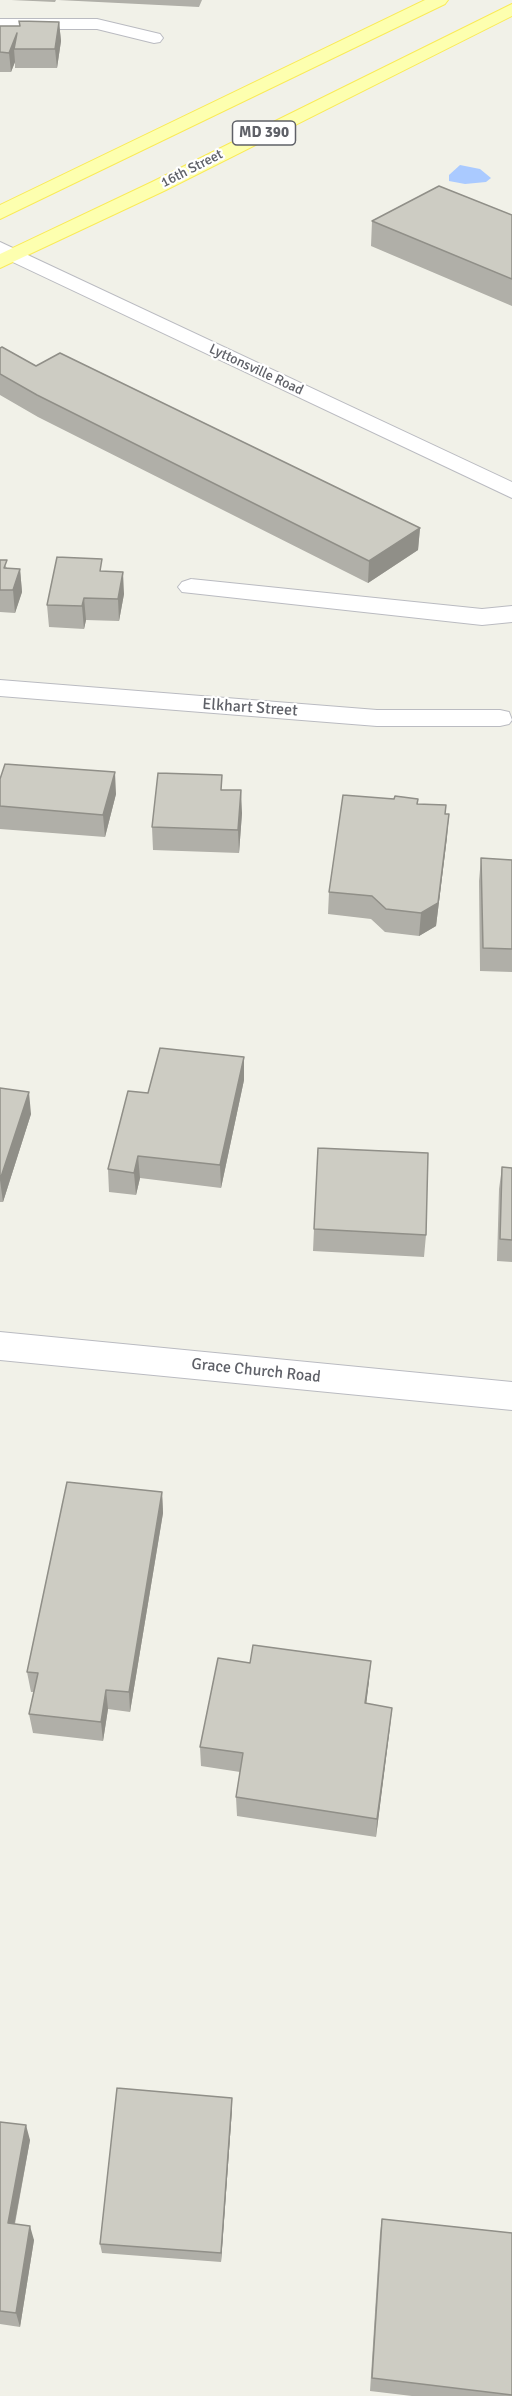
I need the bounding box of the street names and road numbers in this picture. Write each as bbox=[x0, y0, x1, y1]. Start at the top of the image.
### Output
road number: MD 390 bbox=[232, 121, 296, 145]
street label: 16th Street bbox=[158, 146, 226, 192]
street label: Lyttonsville Road bbox=[206, 341, 306, 399]
street label: Elkhart Street bbox=[202, 695, 298, 721]
street label: Grace Church Road bbox=[190, 1355, 322, 1387]

